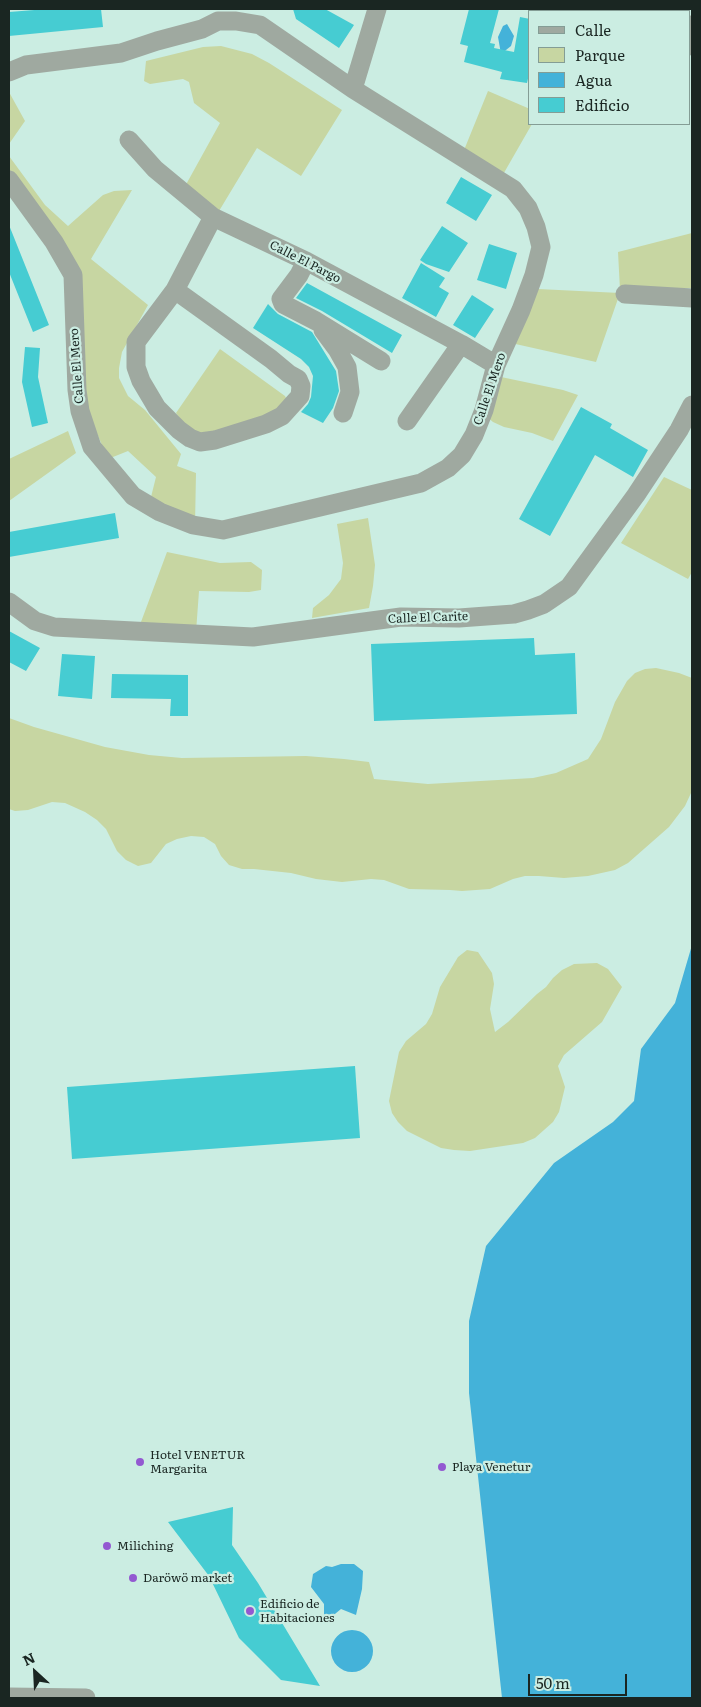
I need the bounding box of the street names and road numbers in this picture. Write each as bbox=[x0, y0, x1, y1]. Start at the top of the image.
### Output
street label: Calle El Pargo bbox=[267, 238, 343, 286]
street label: Calle El Mero bbox=[67, 328, 87, 404]
street label: Calle El Mero bbox=[471, 351, 509, 427]
street label: Calle El Carite bbox=[388, 609, 468, 627]

